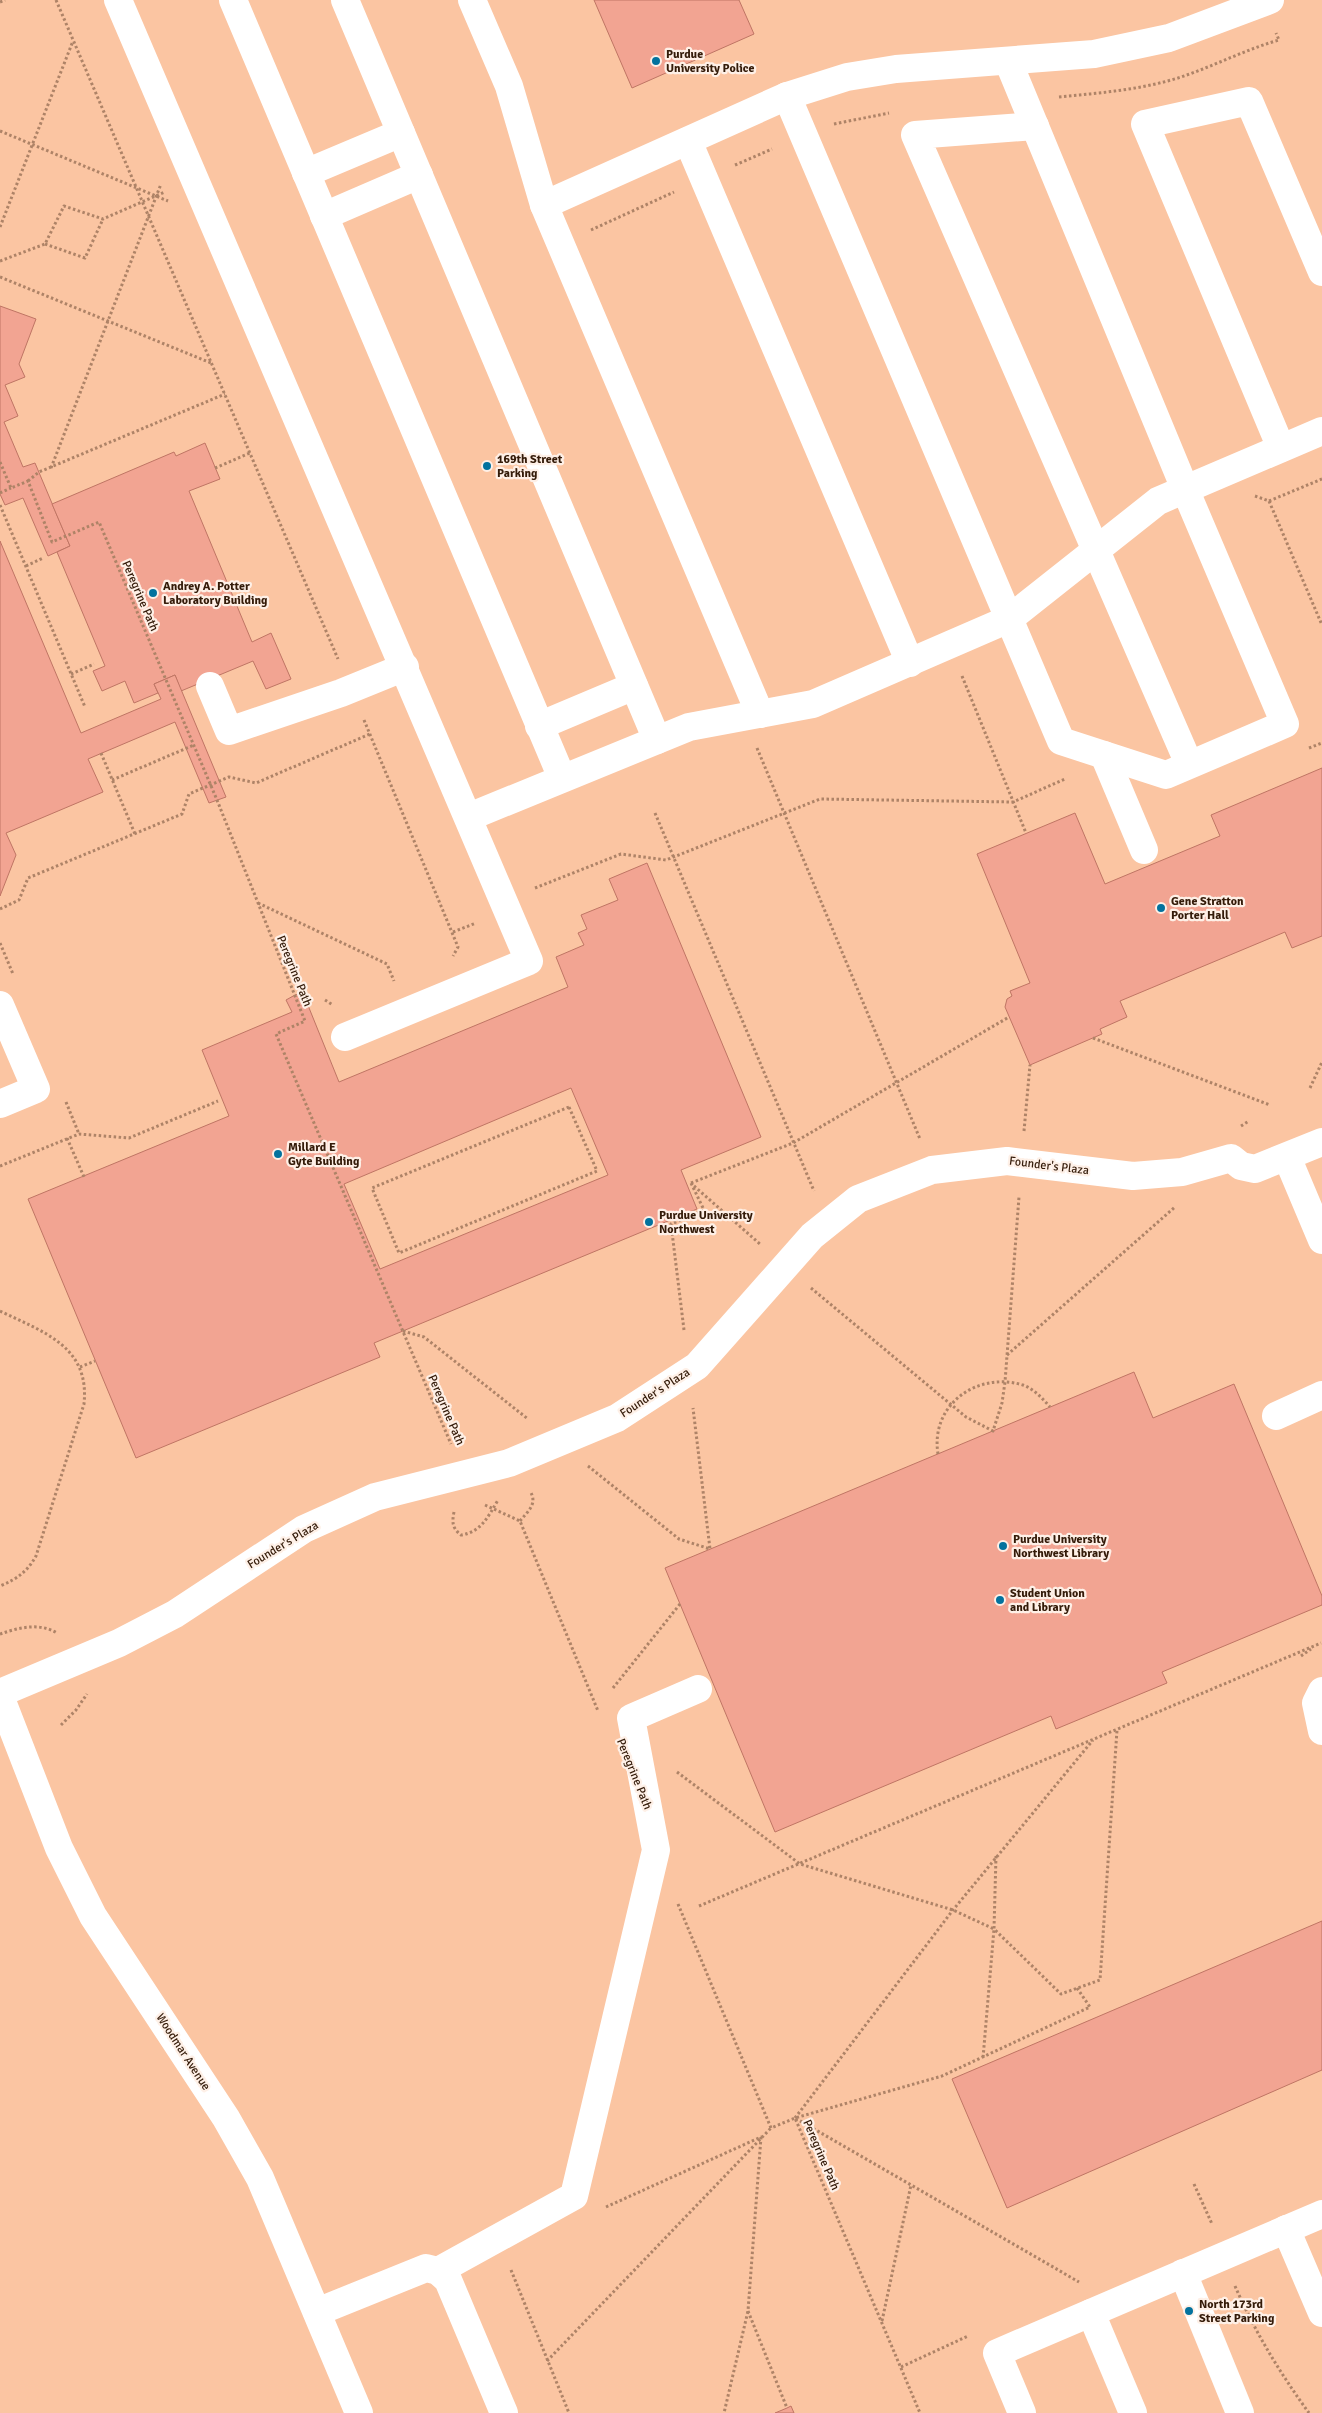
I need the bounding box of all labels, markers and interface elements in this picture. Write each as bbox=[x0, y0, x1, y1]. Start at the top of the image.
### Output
place label: Purdue University Police bbox=[666, 47, 754, 76]
marker: Purdue University Police bbox=[650, 55, 662, 67]
place label: 169th Street Parking bbox=[497, 452, 563, 481]
marker: 169th Street Parking bbox=[481, 460, 493, 472]
street label: Peregrine Path bbox=[118, 558, 162, 634]
place label: Andrey A. Potter Laboratory Building bbox=[163, 579, 268, 608]
marker: Andrey A. Potter Laboratory Building bbox=[147, 587, 159, 599]
place label: Gene Stratton Porter Hall bbox=[1171, 894, 1244, 923]
marker: Gene Stratton Porter Hall bbox=[1155, 902, 1167, 914]
street label: Peregrine Path bbox=[273, 933, 315, 1009]
place label: Millard E Gyte Building bbox=[288, 1140, 360, 1169]
marker: Millard E Gyte Building bbox=[272, 1148, 284, 1160]
street label: Founder's Plaza bbox=[1008, 1154, 1090, 1178]
place label: Purdue University Northwest bbox=[659, 1208, 753, 1237]
marker: Purdue University Northwest bbox=[643, 1216, 655, 1228]
street label: Founder's Plaza bbox=[617, 1365, 693, 1421]
street label: Peregrine Path bbox=[424, 1372, 468, 1448]
street label: Founder's Plaza bbox=[245, 1518, 321, 1572]
place label: Purdue University Northwest Library bbox=[1013, 1532, 1109, 1561]
marker: Purdue University Northwest Library bbox=[997, 1540, 1009, 1552]
place label: Student Union and Library bbox=[1010, 1586, 1085, 1615]
marker: Student Union and Library bbox=[994, 1594, 1006, 1606]
street label: Peregrine Path bbox=[613, 1736, 655, 1812]
street label: Woodmar Avenue bbox=[153, 2011, 213, 2093]
street label: Peregrine Path bbox=[799, 2117, 843, 2193]
place label: North 173rd Street Parking bbox=[1199, 2297, 1275, 2326]
marker: North 173rd Street Parking bbox=[1183, 2305, 1195, 2317]

